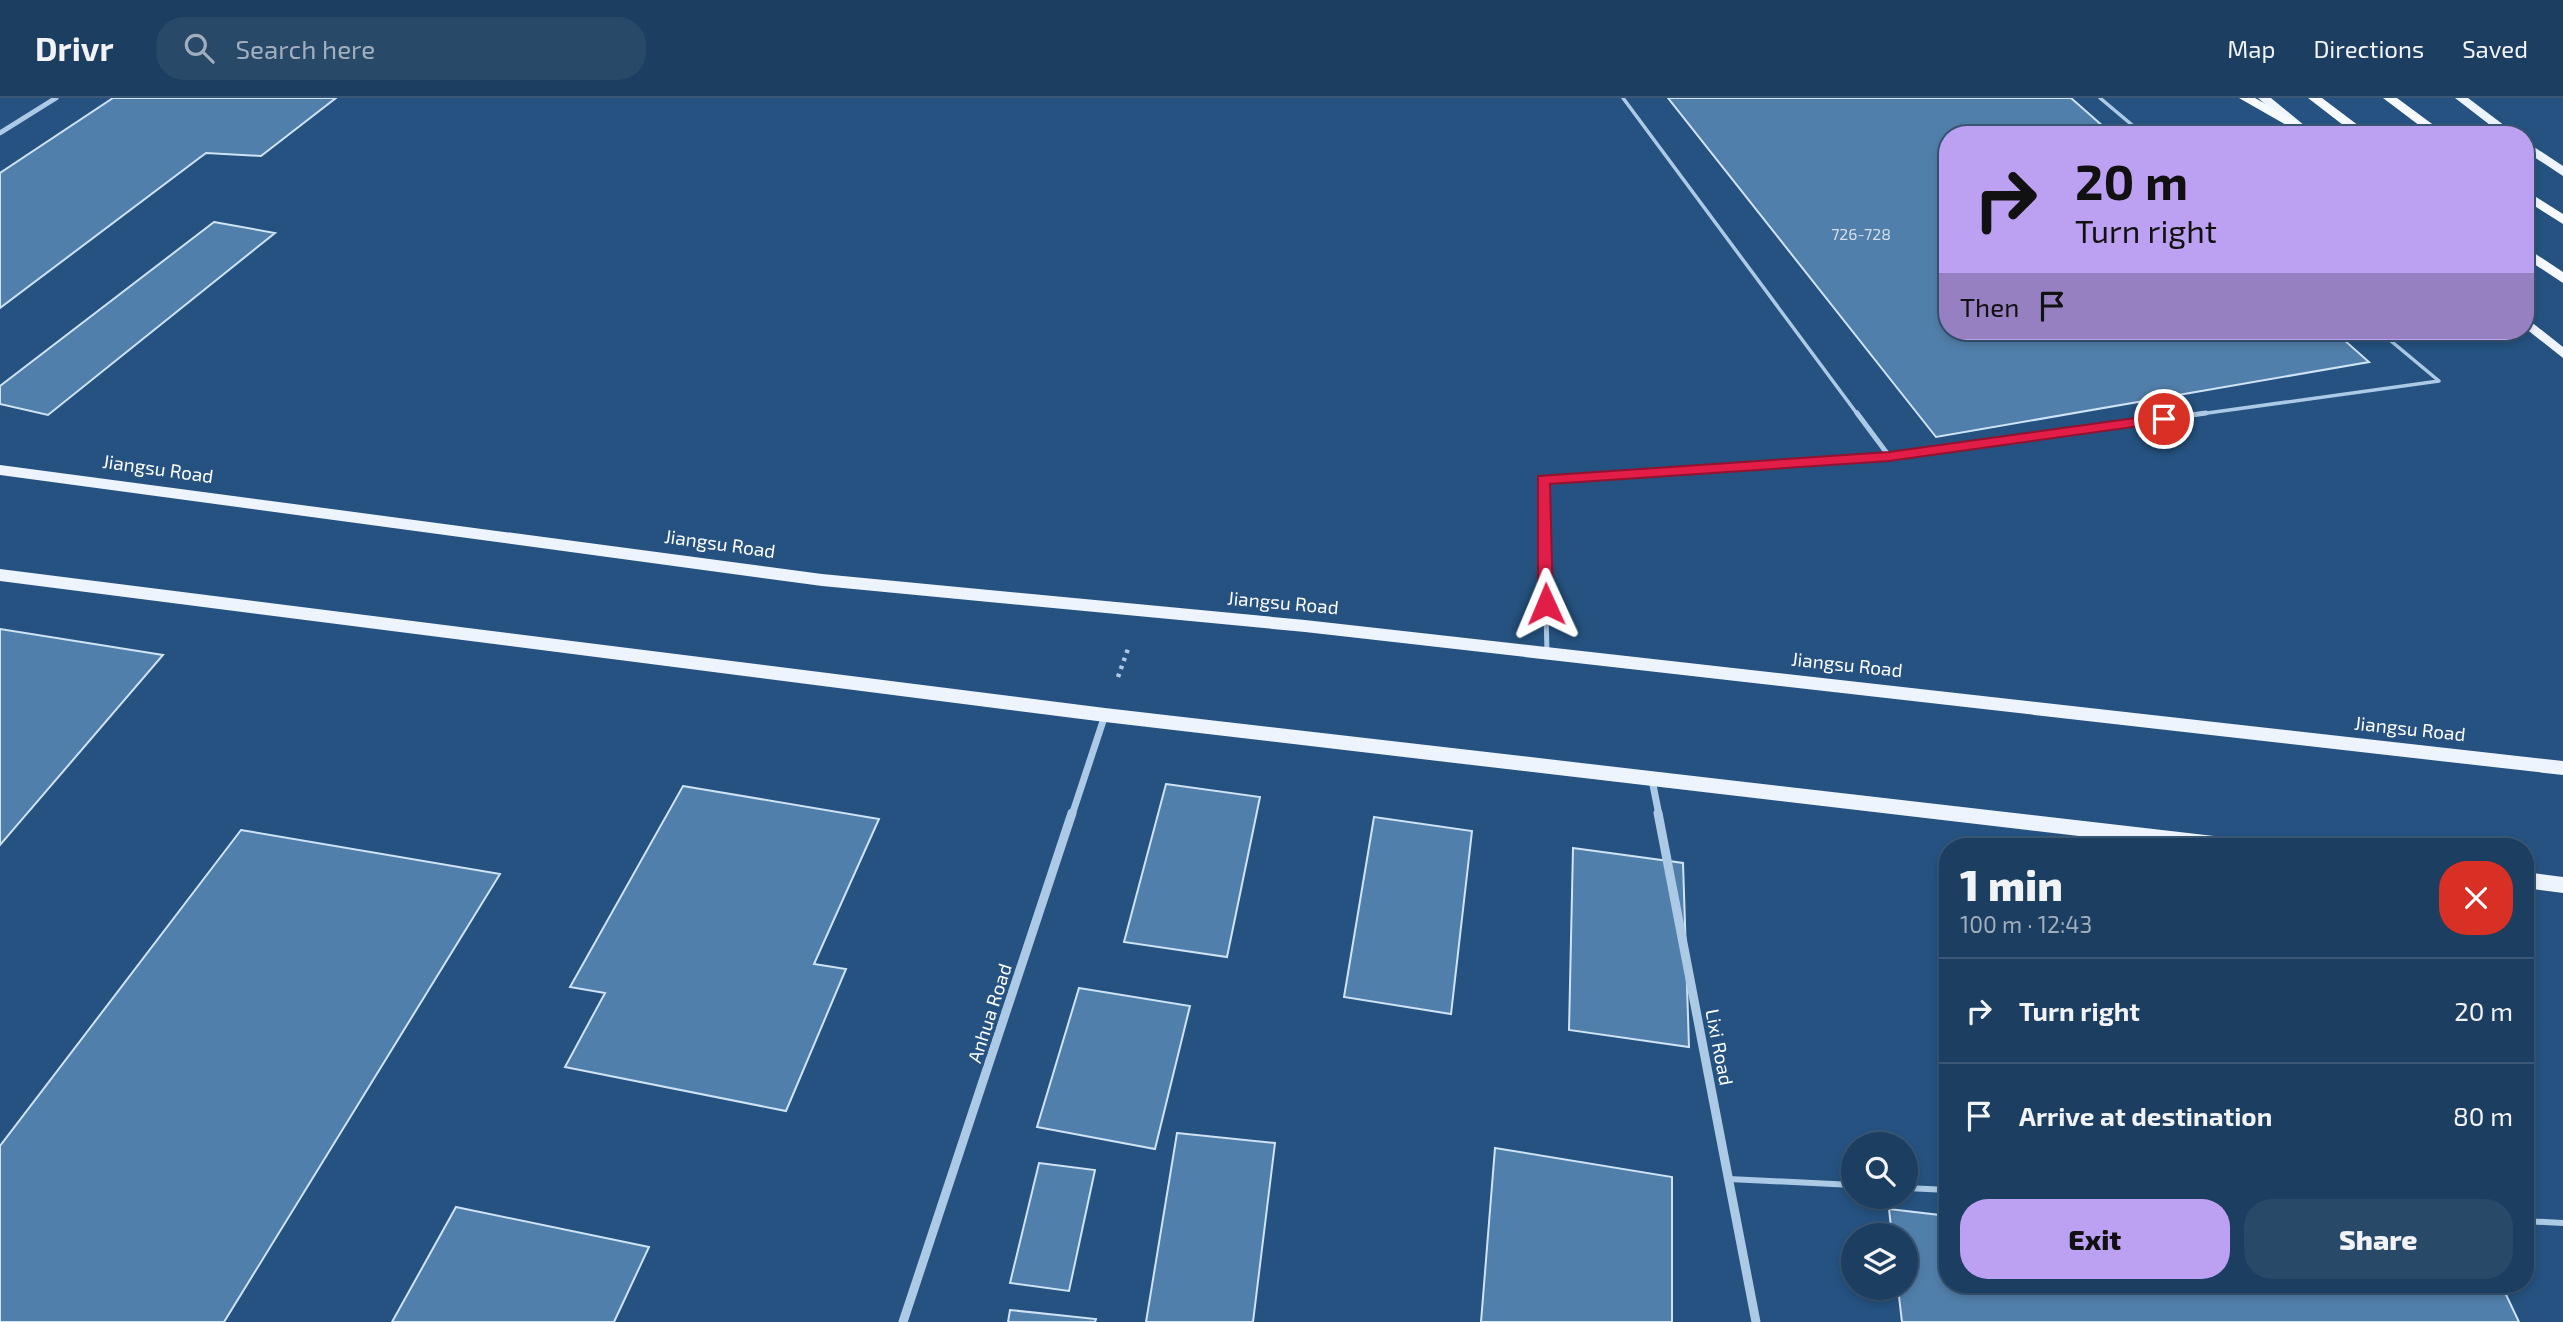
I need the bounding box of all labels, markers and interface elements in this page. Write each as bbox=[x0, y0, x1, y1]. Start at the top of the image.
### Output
search box bbox=[156, 17, 646, 80]
text: Drivr bbox=[35, 28, 114, 68]
icon: search bbox=[180, 29, 218, 67]
text: Search here bbox=[236, 33, 375, 64]
text: Map bbox=[2227, 34, 2275, 63]
text: Directions bbox=[2313, 34, 2424, 63]
text: Saved bbox=[2462, 34, 2528, 63]
text: 20 m bbox=[2075, 151, 2188, 210]
icon: right bbox=[1960, 154, 2051, 245]
text: Turn right bbox=[2075, 211, 2217, 249]
house number: 726-728 bbox=[1831, 224, 1891, 243]
icon: arrive bbox=[2033, 287, 2071, 325]
text: Then bbox=[1960, 291, 2019, 322]
pin bbox=[2134, 389, 2194, 449]
icon: arrive bbox=[2145, 400, 2183, 438]
street label: Jiangsu Road bbox=[101, 449, 215, 487]
street label: Jiangsu Road bbox=[663, 524, 777, 562]
position arrow bbox=[1509, 567, 1583, 641]
street label: Jiangsu Road bbox=[1226, 586, 1340, 618]
street label: Jiangsu Road bbox=[1790, 647, 1904, 681]
street label: Jiangsu Road bbox=[2353, 711, 2467, 745]
text: 1 min bbox=[1960, 859, 2063, 909]
button: close bbox=[2439, 861, 2513, 935]
text: 100 m · 12:43 bbox=[1960, 910, 2092, 938]
street label: Anhua Road bbox=[962, 960, 1016, 1066]
icon: right bbox=[1960, 992, 1998, 1030]
text: Turn right bbox=[2019, 995, 2140, 1026]
text: 20 m bbox=[2454, 995, 2513, 1026]
street label: Lixi Road bbox=[1701, 1007, 1739, 1087]
icon: arrive bbox=[1960, 1097, 1998, 1135]
text: Arrive at destination bbox=[2019, 1100, 2272, 1131]
text: 80 m bbox=[2453, 1100, 2513, 1131]
map controls bbox=[1841, 1132, 1918, 1300]
button: search bbox=[1841, 1132, 1918, 1209]
button: Exit bbox=[1960, 1199, 2230, 1279]
button: Share bbox=[2244, 1199, 2513, 1279]
button: layers bbox=[1841, 1223, 1918, 1300]

